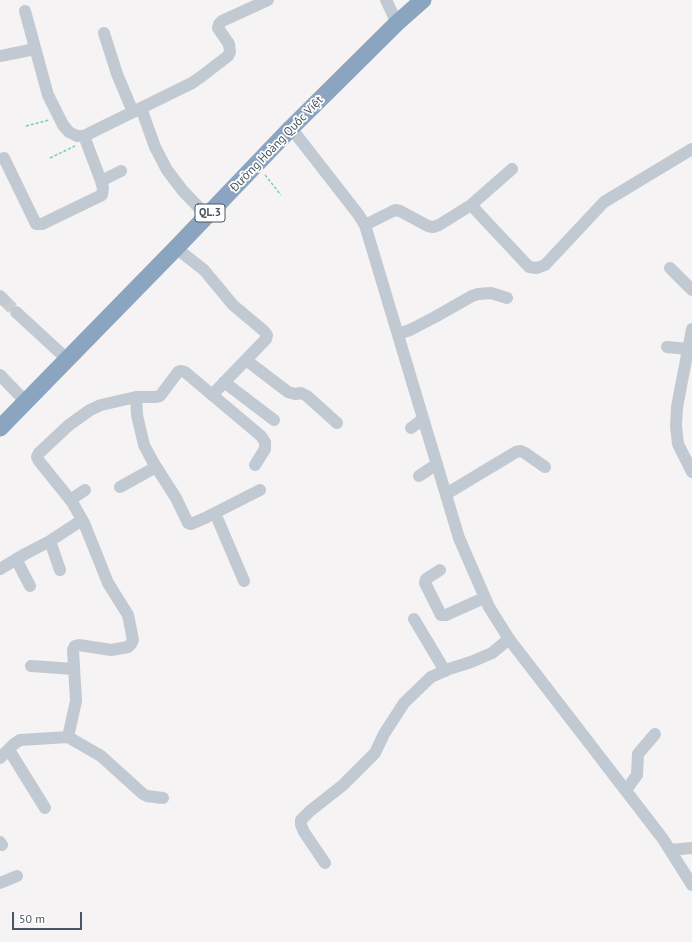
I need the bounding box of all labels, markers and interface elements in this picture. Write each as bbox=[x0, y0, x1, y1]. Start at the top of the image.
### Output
street label: Đường Hoàng Quốc Việt bbox=[228, 93, 326, 195]
road number: QL.3 bbox=[195, 204, 225, 222]
scale bar bbox=[14, 904, 84, 930]
text: 50 m bbox=[19, 911, 45, 926]

